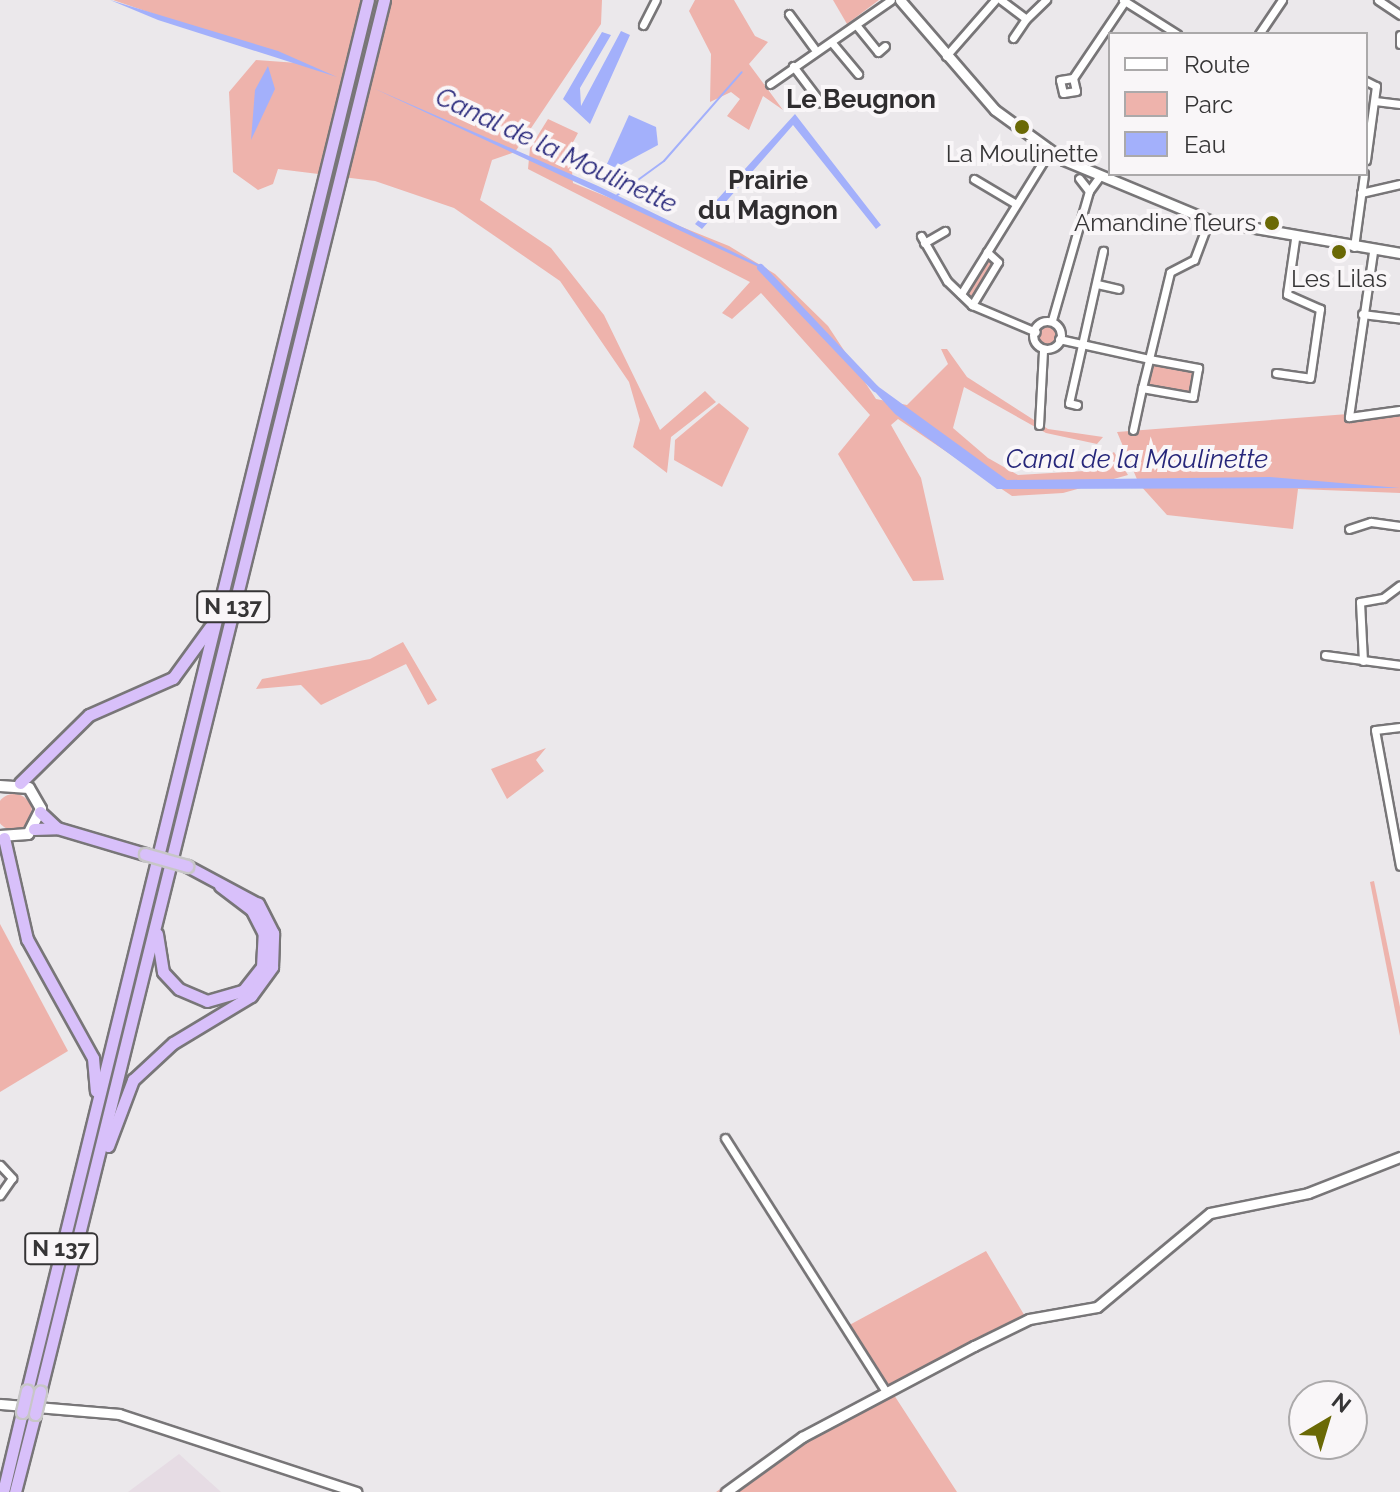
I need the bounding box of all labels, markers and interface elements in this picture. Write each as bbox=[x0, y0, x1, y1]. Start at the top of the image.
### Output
legend bbox=[1108, 32, 1368, 176]
text: Route bbox=[1184, 50, 1250, 79]
water label: Canal de la Moulinette bbox=[430, 81, 682, 221]
district label: Le Beugnon bbox=[786, 84, 936, 116]
text: Parc bbox=[1184, 90, 1233, 119]
marker: La Moulinette bbox=[1013, 118, 1031, 136]
text: Eau bbox=[1184, 130, 1226, 159]
place label: La Moulinette bbox=[946, 140, 1098, 168]
district label: Prairie du Magnon bbox=[698, 165, 838, 226]
place label: Amandine fleurs bbox=[1074, 209, 1256, 237]
marker: Amandine fleurs bbox=[1263, 214, 1281, 232]
marker: Les Lilas bbox=[1330, 243, 1348, 261]
place label: Les Lilas bbox=[1291, 265, 1387, 293]
water label: Canal de la Moulinette bbox=[1005, 444, 1269, 476]
road number: N 137 bbox=[195, 589, 271, 625]
road number: N 137 bbox=[23, 1231, 99, 1267]
north arrow bbox=[1288, 1380, 1368, 1460]
text: N bbox=[1327, 1387, 1356, 1418]

